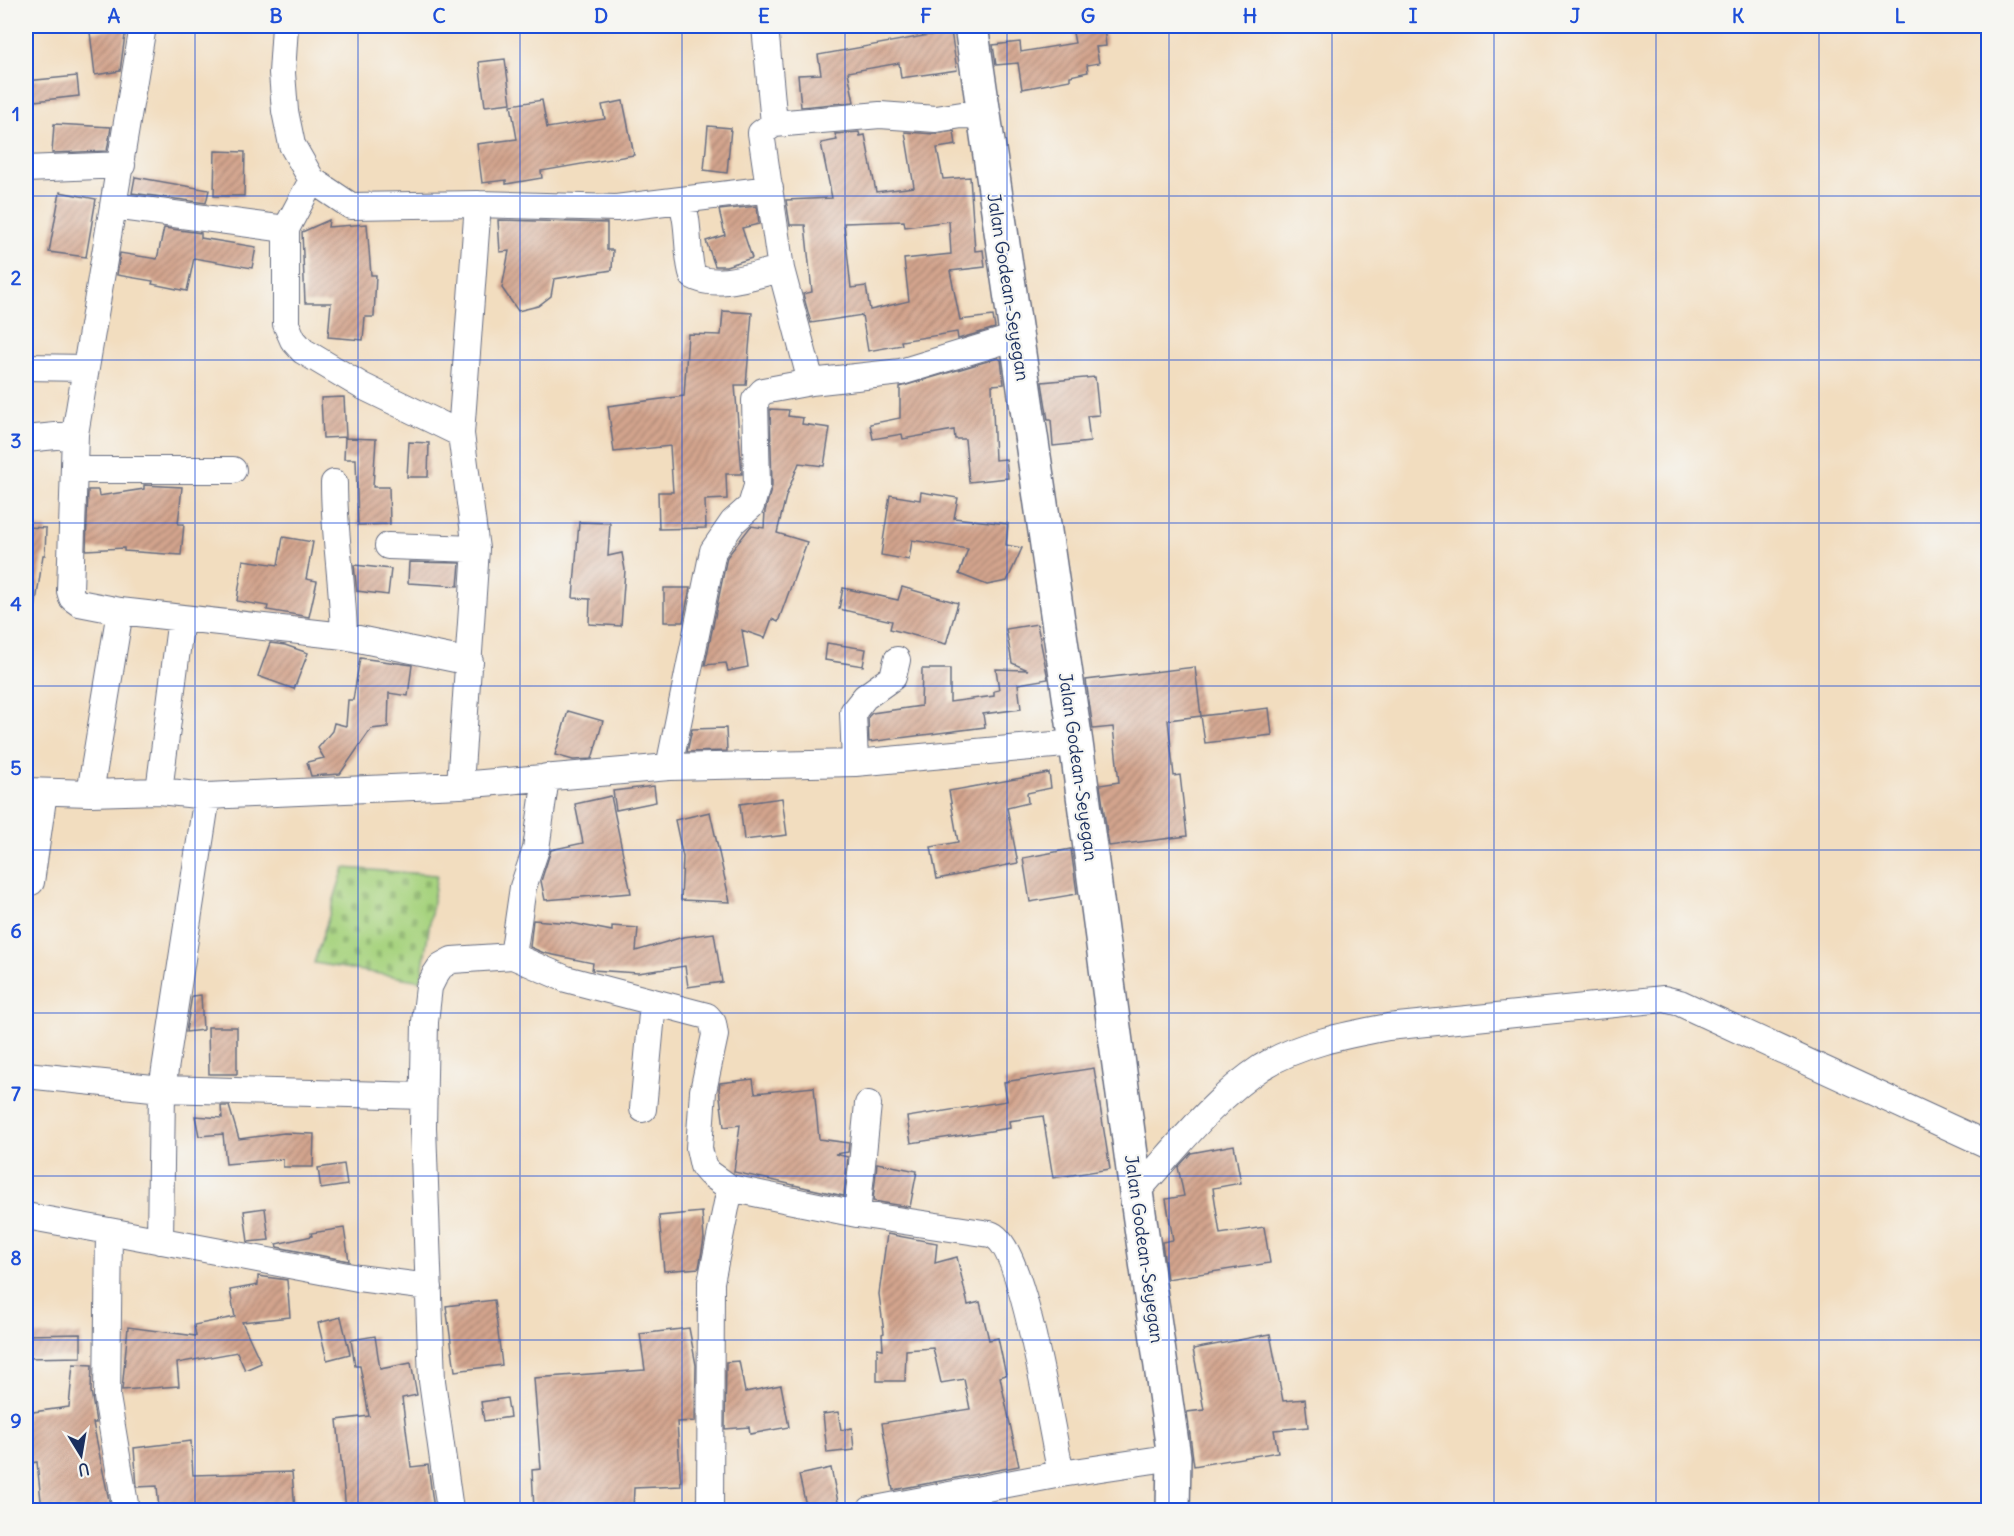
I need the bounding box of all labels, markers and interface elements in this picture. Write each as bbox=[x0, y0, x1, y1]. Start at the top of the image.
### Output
text: A bbox=[108, 3, 121, 28]
text: B bbox=[269, 3, 283, 28]
text: C bbox=[432, 3, 446, 28]
text: D bbox=[594, 3, 608, 28]
text: E bbox=[758, 3, 770, 28]
text: F bbox=[920, 3, 932, 28]
text: G bbox=[1081, 3, 1095, 28]
text: H bbox=[1243, 3, 1257, 28]
text: I bbox=[1409, 3, 1418, 28]
text: J bbox=[1570, 3, 1581, 28]
text: K bbox=[1732, 3, 1745, 28]
text: L bbox=[1895, 3, 1906, 28]
text: 1 bbox=[12, 101, 20, 126]
street label: Jalan Godean-Seyegan bbox=[982, 191, 1035, 382]
text: 2 bbox=[11, 265, 22, 290]
text: 3 bbox=[10, 428, 22, 453]
text: 4 bbox=[10, 591, 22, 616]
street label: Jalan Godean-Seyegan bbox=[1054, 671, 1103, 863]
text: 5 bbox=[10, 755, 22, 780]
text: 6 bbox=[10, 918, 22, 943]
text: 7 bbox=[11, 1081, 21, 1106]
street label: Jalan Godean-Seyegan bbox=[1120, 1153, 1169, 1345]
text: 8 bbox=[10, 1245, 22, 1270]
text: 9 bbox=[10, 1408, 22, 1433]
north arrow bbox=[51, 1425, 111, 1485]
text: U bbox=[77, 1459, 91, 1481]

